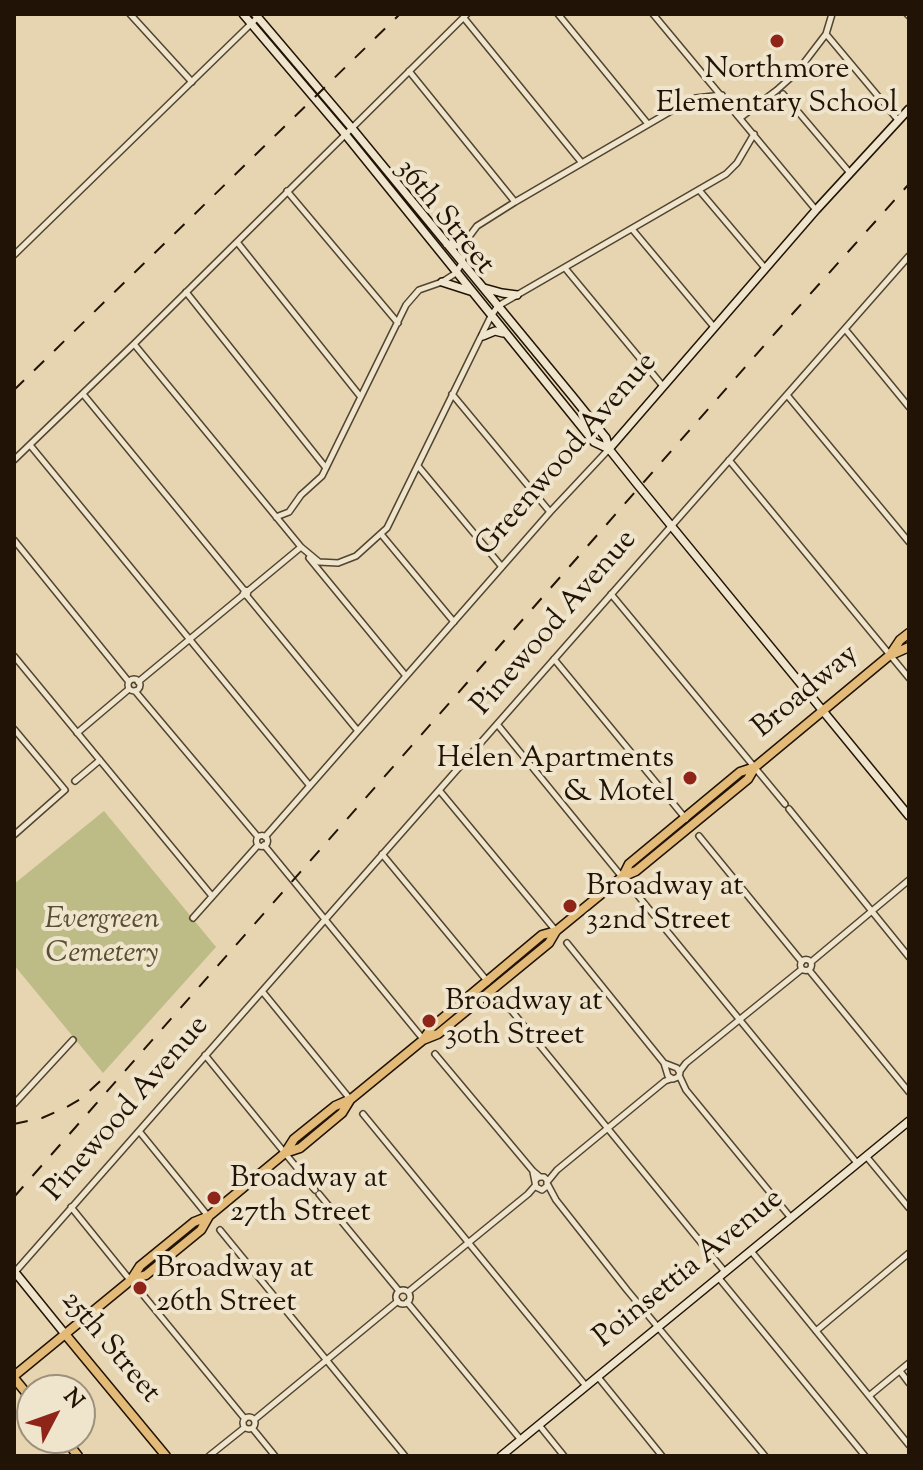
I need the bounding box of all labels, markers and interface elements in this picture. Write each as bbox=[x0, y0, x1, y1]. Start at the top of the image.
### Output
marker: Northmore Elementary School bbox=[768, 32, 786, 50]
place label: Northmore Elementary School bbox=[656, 54, 898, 124]
street label: 36th Street bbox=[385, 153, 501, 283]
street label: Greenwood Avenue bbox=[470, 347, 666, 565]
street label: Pinewood Avenue bbox=[466, 524, 646, 724]
street label: Broadway bbox=[747, 638, 867, 748]
place label: Helen Apartments & Motel bbox=[437, 743, 674, 814]
marker: Helen Apartments & Motel bbox=[681, 769, 699, 787]
place label: Broadway at 32nd Street bbox=[586, 871, 744, 942]
marker: Broadway at 32nd Street bbox=[561, 897, 579, 915]
park label: Evergreen Cemetery bbox=[45, 904, 159, 974]
place label: Broadway at 30th Street bbox=[445, 986, 603, 1056]
street label: Pinewood Avenue bbox=[38, 1010, 218, 1210]
marker: Broadway at 30th Street bbox=[420, 1012, 438, 1030]
place label: Broadway at 27th Street bbox=[230, 1163, 388, 1234]
street label: Poinsettia Avenue bbox=[588, 1183, 792, 1357]
marker: Broadway at 27th Street bbox=[205, 1189, 223, 1207]
place label: Broadway at 26th Street bbox=[156, 1253, 314, 1324]
marker: Broadway at 26th Street bbox=[131, 1279, 149, 1297]
street label: 25th Street bbox=[51, 1284, 167, 1412]
north arrow bbox=[16, 1374, 96, 1454]
text: N bbox=[55, 1382, 90, 1417]

